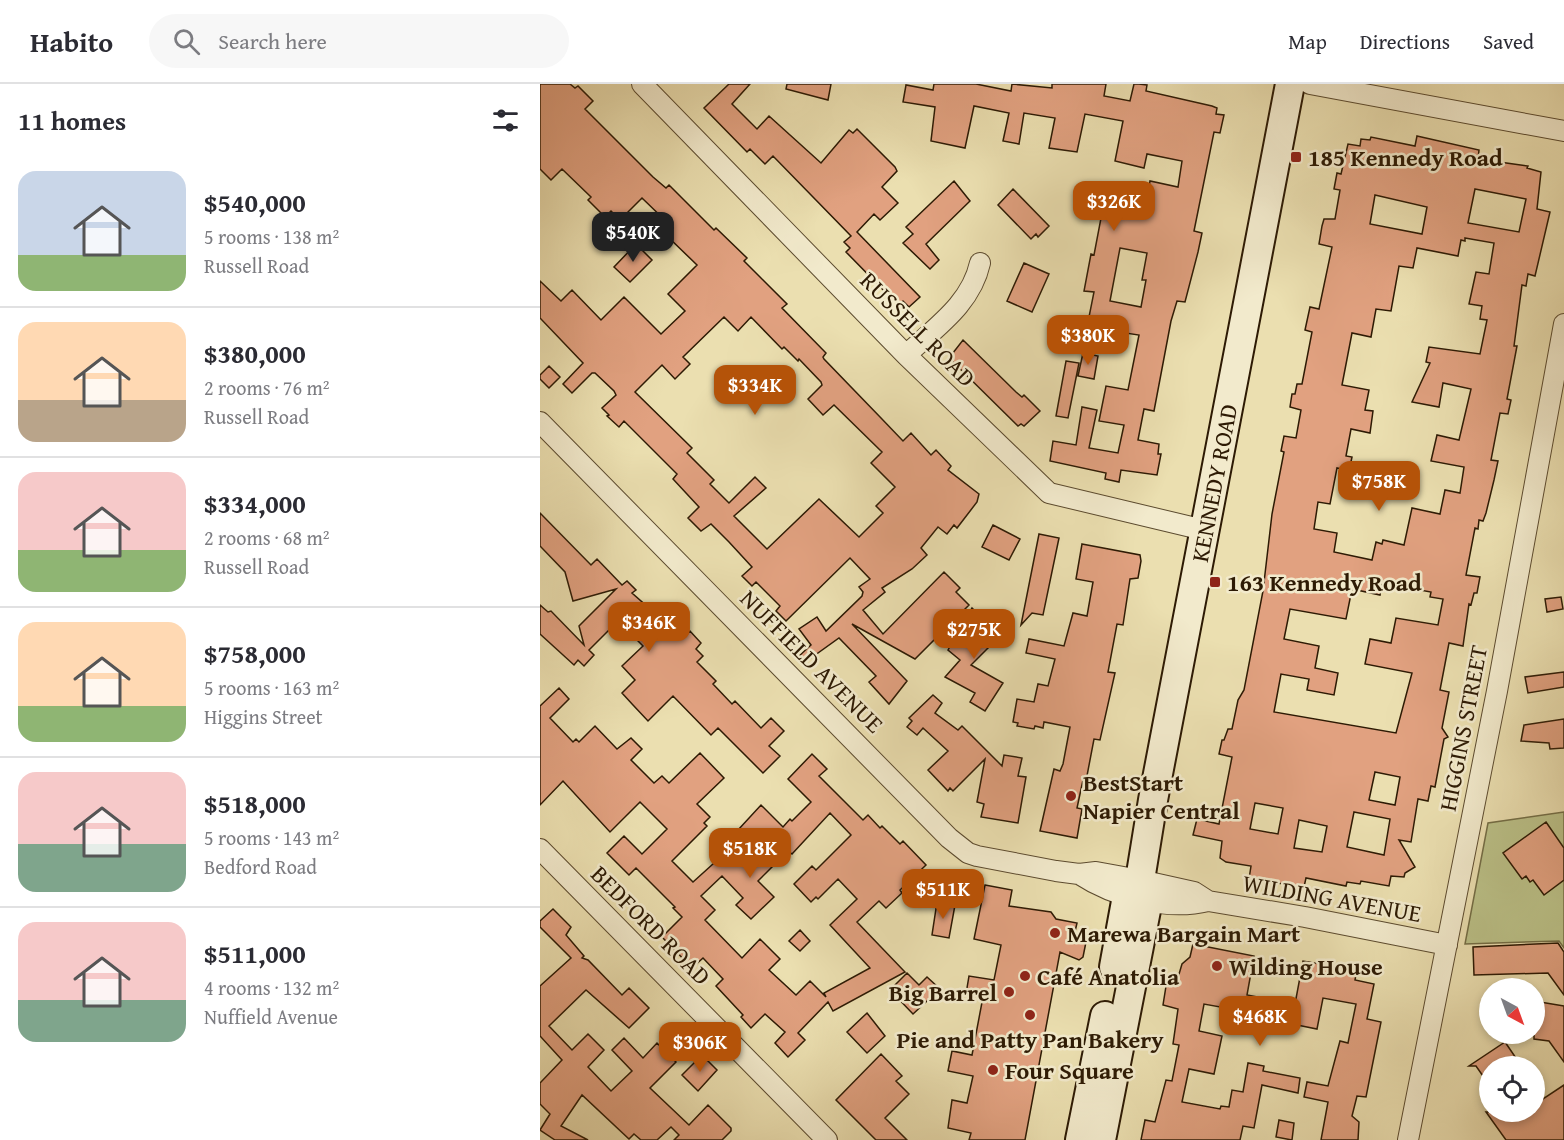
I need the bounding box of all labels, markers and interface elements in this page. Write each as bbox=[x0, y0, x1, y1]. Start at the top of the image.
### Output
search box bbox=[149, 14, 569, 68]
text: Habito bbox=[30, 21, 113, 62]
icon: search bbox=[170, 25, 203, 58]
text: Search here bbox=[218, 25, 327, 57]
text: Map bbox=[1288, 26, 1327, 57]
text: Directions bbox=[1360, 26, 1450, 57]
text: Saved bbox=[1483, 26, 1534, 57]
text: 11 homes bbox=[18, 101, 126, 140]
icon: filters bbox=[489, 104, 522, 137]
place label: 185 Kennedy Road bbox=[1308, 140, 1503, 175]
marker: 185 Kennedy Road bbox=[1289, 150, 1303, 164]
pin: $326K bbox=[1072, 181, 1156, 232]
text: $540,000 bbox=[204, 183, 306, 222]
text: $326K bbox=[1087, 186, 1141, 215]
icon: home bbox=[66, 195, 138, 267]
pin: $540K bbox=[591, 212, 675, 263]
text: $540K bbox=[606, 217, 660, 246]
text: 5 rooms · 138 m² bbox=[204, 222, 339, 251]
text: Russell Road bbox=[204, 251, 309, 280]
street label: RUSSELL ROAD bbox=[852, 263, 984, 395]
pin: $380K bbox=[1046, 315, 1130, 366]
text: $380K bbox=[1061, 320, 1115, 349]
text: $380,000 bbox=[204, 334, 306, 373]
icon: home bbox=[66, 346, 138, 418]
pin: $334K bbox=[713, 365, 797, 416]
text: $334K bbox=[728, 370, 782, 399]
text: 2 rooms · 76 m² bbox=[204, 373, 330, 402]
street label: KENNEDY ROAD bbox=[1181, 401, 1246, 565]
text: Russell Road bbox=[204, 402, 309, 431]
pin: $758K bbox=[1337, 461, 1421, 512]
text: $758K bbox=[1352, 466, 1406, 495]
text: $334,000 bbox=[204, 484, 306, 523]
icon: home bbox=[66, 496, 138, 568]
text: 2 rooms · 68 m² bbox=[204, 523, 330, 552]
text: Russell Road bbox=[204, 552, 309, 581]
place label: 163 Kennedy Road bbox=[1227, 565, 1422, 600]
marker: 163 Kennedy Road bbox=[1208, 575, 1222, 589]
street label: NUFFIELD AVENUE bbox=[732, 581, 892, 741]
pin: $346K bbox=[607, 602, 691, 653]
text: $346K bbox=[622, 607, 676, 636]
pin: $275K bbox=[932, 609, 1016, 660]
text: $275K bbox=[947, 614, 1001, 643]
text: $758,000 bbox=[204, 634, 306, 673]
street label: HIGGINS STREET bbox=[1430, 642, 1496, 814]
icon: home bbox=[66, 646, 138, 718]
text: 5 rooms · 163 m² bbox=[204, 673, 339, 702]
text: Higgins Street bbox=[204, 702, 323, 731]
place label: BestStart Napier Central bbox=[1083, 765, 1240, 828]
text: $518,000 bbox=[204, 784, 306, 823]
marker: BestStart Napier Central bbox=[1064, 789, 1078, 803]
icon: home bbox=[66, 796, 138, 868]
text: 5 rooms · 143 m² bbox=[204, 823, 339, 852]
pin: $518K bbox=[708, 828, 792, 879]
text: $518K bbox=[723, 833, 777, 862]
text: Bedford Road bbox=[204, 852, 317, 881]
street label: BEDFORD ROAD bbox=[583, 857, 719, 993]
street label: WILDING AVENUE bbox=[1240, 865, 1424, 931]
pin: $511K bbox=[901, 869, 985, 920]
text: $511K bbox=[916, 874, 970, 903]
place label: Marewa Bargain Mart bbox=[1067, 916, 1300, 951]
marker: Marewa Bargain Mart bbox=[1048, 926, 1062, 940]
text: $511,000 bbox=[204, 934, 306, 973]
icon: home bbox=[66, 946, 138, 1018]
place label: Wilding House bbox=[1229, 949, 1383, 984]
place label: Café Anatolia bbox=[1037, 959, 1180, 994]
marker: Wilding House bbox=[1210, 959, 1224, 973]
marker: Café Anatolia bbox=[1018, 969, 1032, 983]
text: 4 rooms · 132 m² bbox=[204, 973, 339, 1002]
place label: Big Barrel bbox=[889, 975, 998, 1010]
north arrow bbox=[1479, 978, 1545, 1044]
map controls bbox=[1479, 978, 1545, 1122]
marker: Big Barrel bbox=[1002, 985, 1016, 999]
pin: $468K bbox=[1218, 996, 1302, 1047]
text: $468K bbox=[1233, 1001, 1287, 1030]
text: Nuffield Avenue bbox=[204, 1002, 338, 1031]
marker: Pie and Patty Pan Bakery bbox=[1023, 1008, 1037, 1022]
pin: $306K bbox=[658, 1022, 742, 1073]
place label: Pie and Patty Pan Bakery bbox=[896, 1022, 1164, 1057]
text: $306K bbox=[673, 1027, 727, 1056]
place label: Four Square bbox=[1005, 1053, 1134, 1088]
button: locate bbox=[1479, 1056, 1545, 1122]
marker: Four Square bbox=[986, 1063, 1000, 1077]

